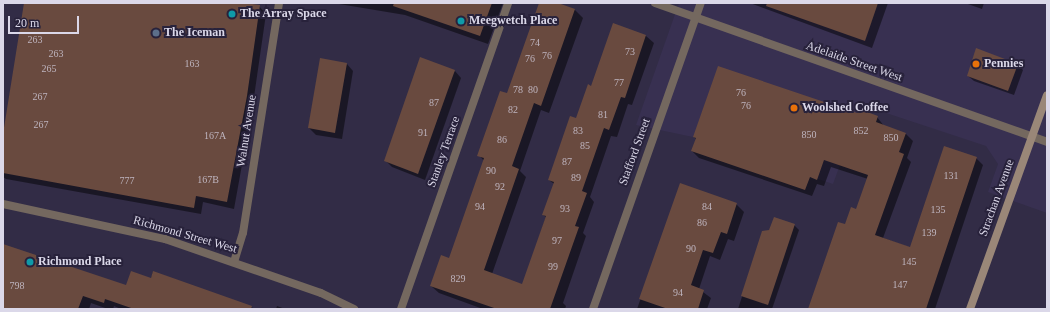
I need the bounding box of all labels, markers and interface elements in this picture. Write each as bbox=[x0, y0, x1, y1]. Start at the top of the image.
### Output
place label: The Array Space bbox=[240, 7, 327, 21]
scale bar bbox=[10, 8, 81, 34]
marker: The Array Space bbox=[227, 9, 237, 19]
place label: Meegwetch Place bbox=[469, 14, 557, 28]
text: 20 m bbox=[15, 16, 39, 30]
marker: Meegwetch Place bbox=[456, 16, 466, 26]
place label: The Iceman bbox=[164, 26, 225, 40]
marker: The Iceman bbox=[151, 28, 161, 38]
house number: 263 bbox=[28, 34, 42, 46]
house number: 74 bbox=[530, 37, 540, 49]
street label: Adelaide Street West bbox=[804, 39, 904, 85]
house number: 73 bbox=[625, 46, 635, 58]
house number: 263 bbox=[48, 48, 64, 60]
house number: 76 bbox=[542, 50, 552, 62]
house number: 76 bbox=[525, 53, 535, 65]
place label: Pennies bbox=[984, 57, 1023, 71]
house number: 163 bbox=[184, 58, 200, 70]
marker: Pennies bbox=[971, 59, 981, 69]
house number: 265 bbox=[42, 63, 56, 75]
house number: 77 bbox=[614, 77, 624, 89]
house number: 78 bbox=[513, 84, 523, 96]
house number: 80 bbox=[528, 84, 538, 96]
house number: 76 bbox=[736, 87, 746, 99]
house number: 267 bbox=[32, 91, 48, 103]
street label: Walnut Avenue bbox=[234, 93, 260, 169]
house number: 87 bbox=[429, 97, 439, 109]
house number: 76 bbox=[741, 100, 751, 112]
place label: Woolshed Coffee bbox=[802, 101, 888, 115]
marker: Woolshed Coffee bbox=[789, 103, 799, 113]
house number: 82 bbox=[508, 104, 518, 116]
house number: 81 bbox=[598, 109, 608, 121]
street label: Stanley Terrace bbox=[424, 114, 464, 190]
street label: Stafford Street bbox=[616, 117, 654, 187]
house number: 267 bbox=[34, 119, 48, 131]
house number: 83 bbox=[573, 125, 583, 137]
house number: 852 bbox=[854, 125, 868, 137]
house number: 91 bbox=[418, 127, 428, 139]
house number: 850 bbox=[802, 129, 816, 141]
house number: 167A bbox=[204, 130, 226, 142]
house number: 850 bbox=[884, 132, 898, 144]
house number: 86 bbox=[497, 134, 507, 146]
house number: 85 bbox=[580, 140, 590, 152]
house number: 87 bbox=[562, 156, 572, 168]
street label: Strachan Avenue bbox=[976, 157, 1018, 239]
house number: 90 bbox=[486, 165, 496, 177]
house number: 131 bbox=[944, 170, 958, 182]
house number: 89 bbox=[571, 172, 581, 184]
house number: 167B bbox=[197, 174, 219, 186]
house number: 777 bbox=[120, 175, 134, 187]
house number: 92 bbox=[495, 181, 505, 193]
house number: 94 bbox=[475, 201, 485, 213]
house number: 84 bbox=[702, 201, 712, 213]
house number: 93 bbox=[560, 203, 570, 215]
house number: 135 bbox=[930, 204, 946, 216]
street label: Richmond Street West bbox=[131, 213, 239, 257]
house number: 86 bbox=[697, 217, 707, 229]
house number: 139 bbox=[922, 227, 936, 239]
house number: 97 bbox=[552, 235, 562, 247]
house number: 90 bbox=[686, 243, 696, 255]
place label: Richmond Place bbox=[38, 255, 122, 269]
house number: 145 bbox=[902, 256, 916, 268]
marker: Richmond Place bbox=[25, 257, 35, 267]
house number: 99 bbox=[548, 261, 558, 273]
house number: 829 bbox=[450, 273, 466, 285]
house number: 147 bbox=[892, 279, 908, 291]
house number: 798 bbox=[10, 280, 24, 292]
house number: 94 bbox=[673, 287, 683, 299]

